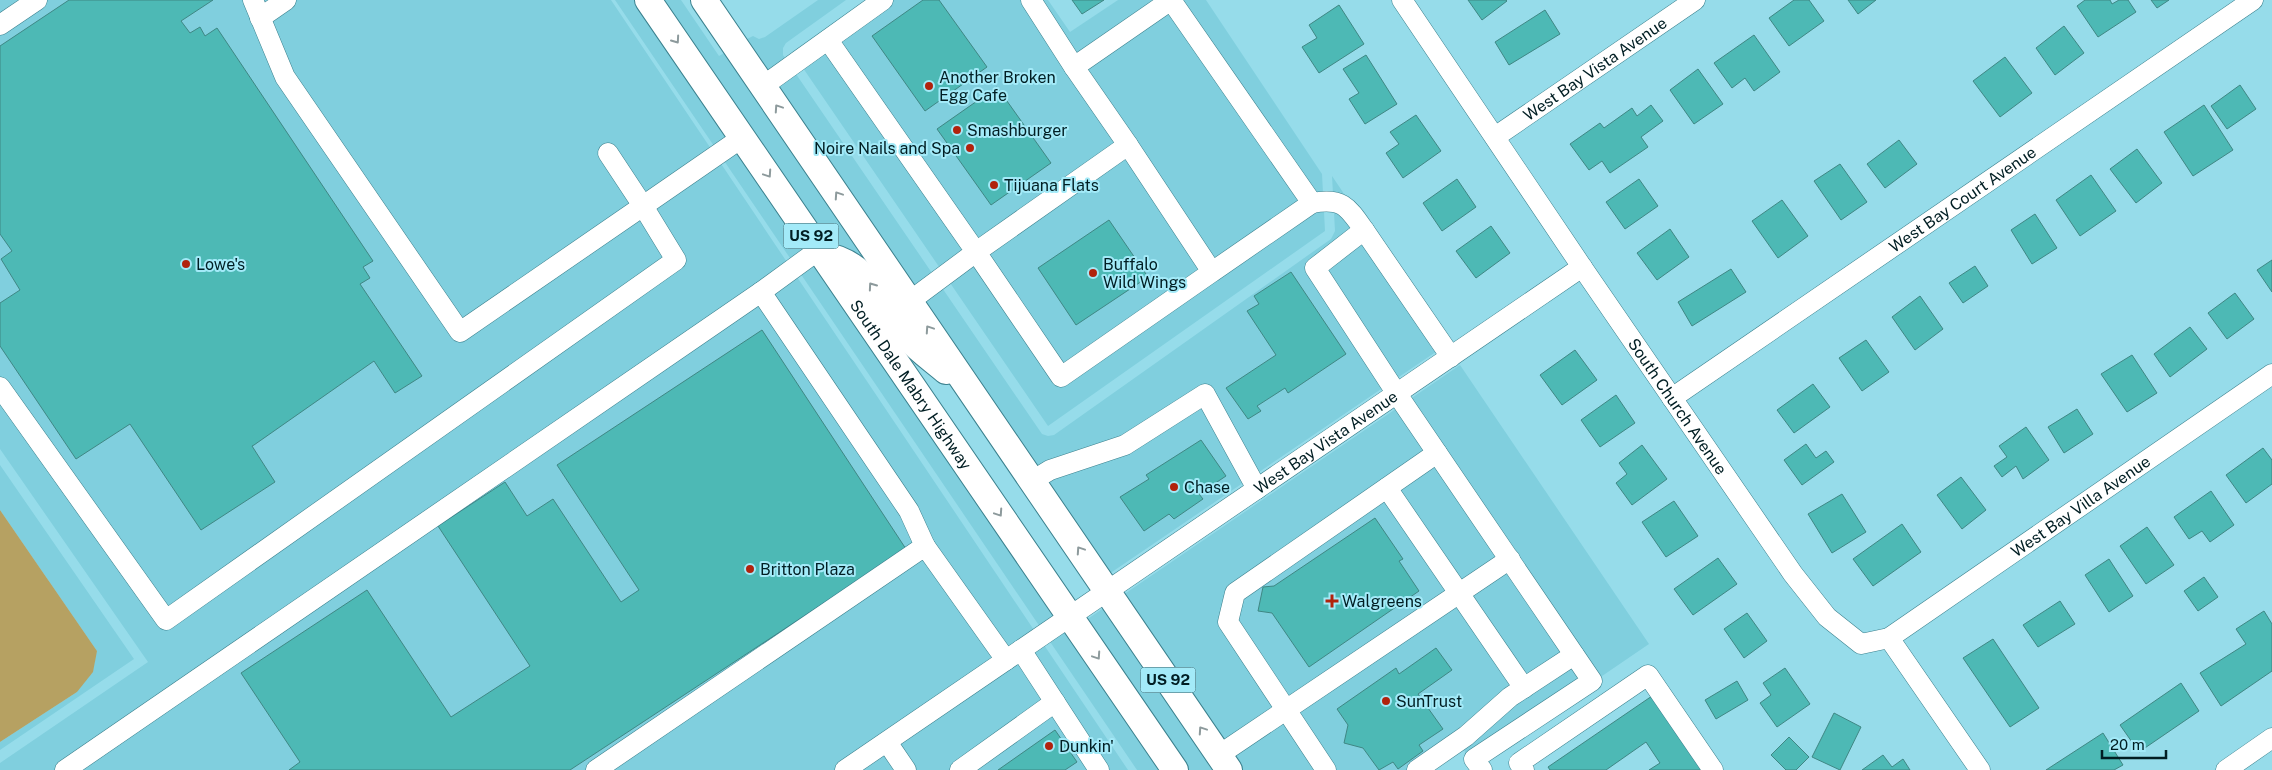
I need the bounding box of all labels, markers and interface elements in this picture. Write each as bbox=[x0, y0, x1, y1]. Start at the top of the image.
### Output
street label: West Bay Vista Avenue bbox=[1520, 13, 1670, 125]
one-way arrow bbox=[670, 34, 679, 44]
place label: Another Broken Egg Cafe bbox=[939, 68, 1056, 105]
marker: Another Broken Egg Cafe bbox=[923, 80, 935, 92]
one-way arrow bbox=[775, 104, 784, 114]
place label: Smashburger bbox=[967, 121, 1068, 140]
marker: Smashburger bbox=[951, 124, 963, 136]
place label: Noire Nails and Spa bbox=[814, 139, 960, 158]
marker: Noire Nails and Spa bbox=[964, 142, 976, 154]
street label: West Bay Court Avenue bbox=[1886, 142, 2040, 256]
one-way arrow bbox=[762, 168, 771, 178]
place label: Tijuana Flats bbox=[1004, 176, 1099, 195]
marker: Tijuana Flats bbox=[988, 179, 1000, 191]
one-way arrow bbox=[834, 191, 844, 200]
road number: US 92 bbox=[784, 224, 838, 248]
place label: Lowe's bbox=[196, 255, 245, 274]
place label: Buffalo Wild Wings bbox=[1103, 255, 1186, 292]
marker: Lowe's bbox=[180, 258, 192, 270]
marker: Buffalo Wild Wings bbox=[1087, 267, 1099, 279]
one-way arrow bbox=[869, 282, 878, 292]
street label: South Dale Mabry Highway bbox=[846, 296, 976, 474]
one-way arrow bbox=[926, 326, 935, 335]
street label: South Church Avenue bbox=[1624, 335, 1731, 478]
street label: West Bay Vista Avenue bbox=[1251, 387, 1401, 498]
street label: West Bay Villa Avenue bbox=[2007, 452, 2154, 561]
place label: Chase bbox=[1184, 478, 1230, 497]
marker: Chase bbox=[1168, 481, 1180, 493]
one-way arrow bbox=[993, 507, 1002, 516]
one-way arrow bbox=[1077, 547, 1086, 556]
place label: Britton Plaza bbox=[760, 560, 855, 579]
marker: Britton Plaza bbox=[744, 563, 756, 575]
place label: Walgreens bbox=[1342, 592, 1422, 611]
marker: Walgreens bbox=[1326, 595, 1338, 607]
one-way arrow bbox=[1091, 650, 1100, 660]
road number: US 92 bbox=[1140, 668, 1196, 692]
place label: SunTrust bbox=[1396, 692, 1462, 711]
marker: SunTrust bbox=[1380, 695, 1392, 707]
one-way arrow bbox=[1199, 726, 1208, 735]
scale bar bbox=[2102, 728, 2166, 760]
text: 20 m bbox=[2110, 736, 2145, 753]
place label: Dunkin' bbox=[1059, 737, 1114, 756]
marker: Dunkin' bbox=[1043, 740, 1055, 752]

